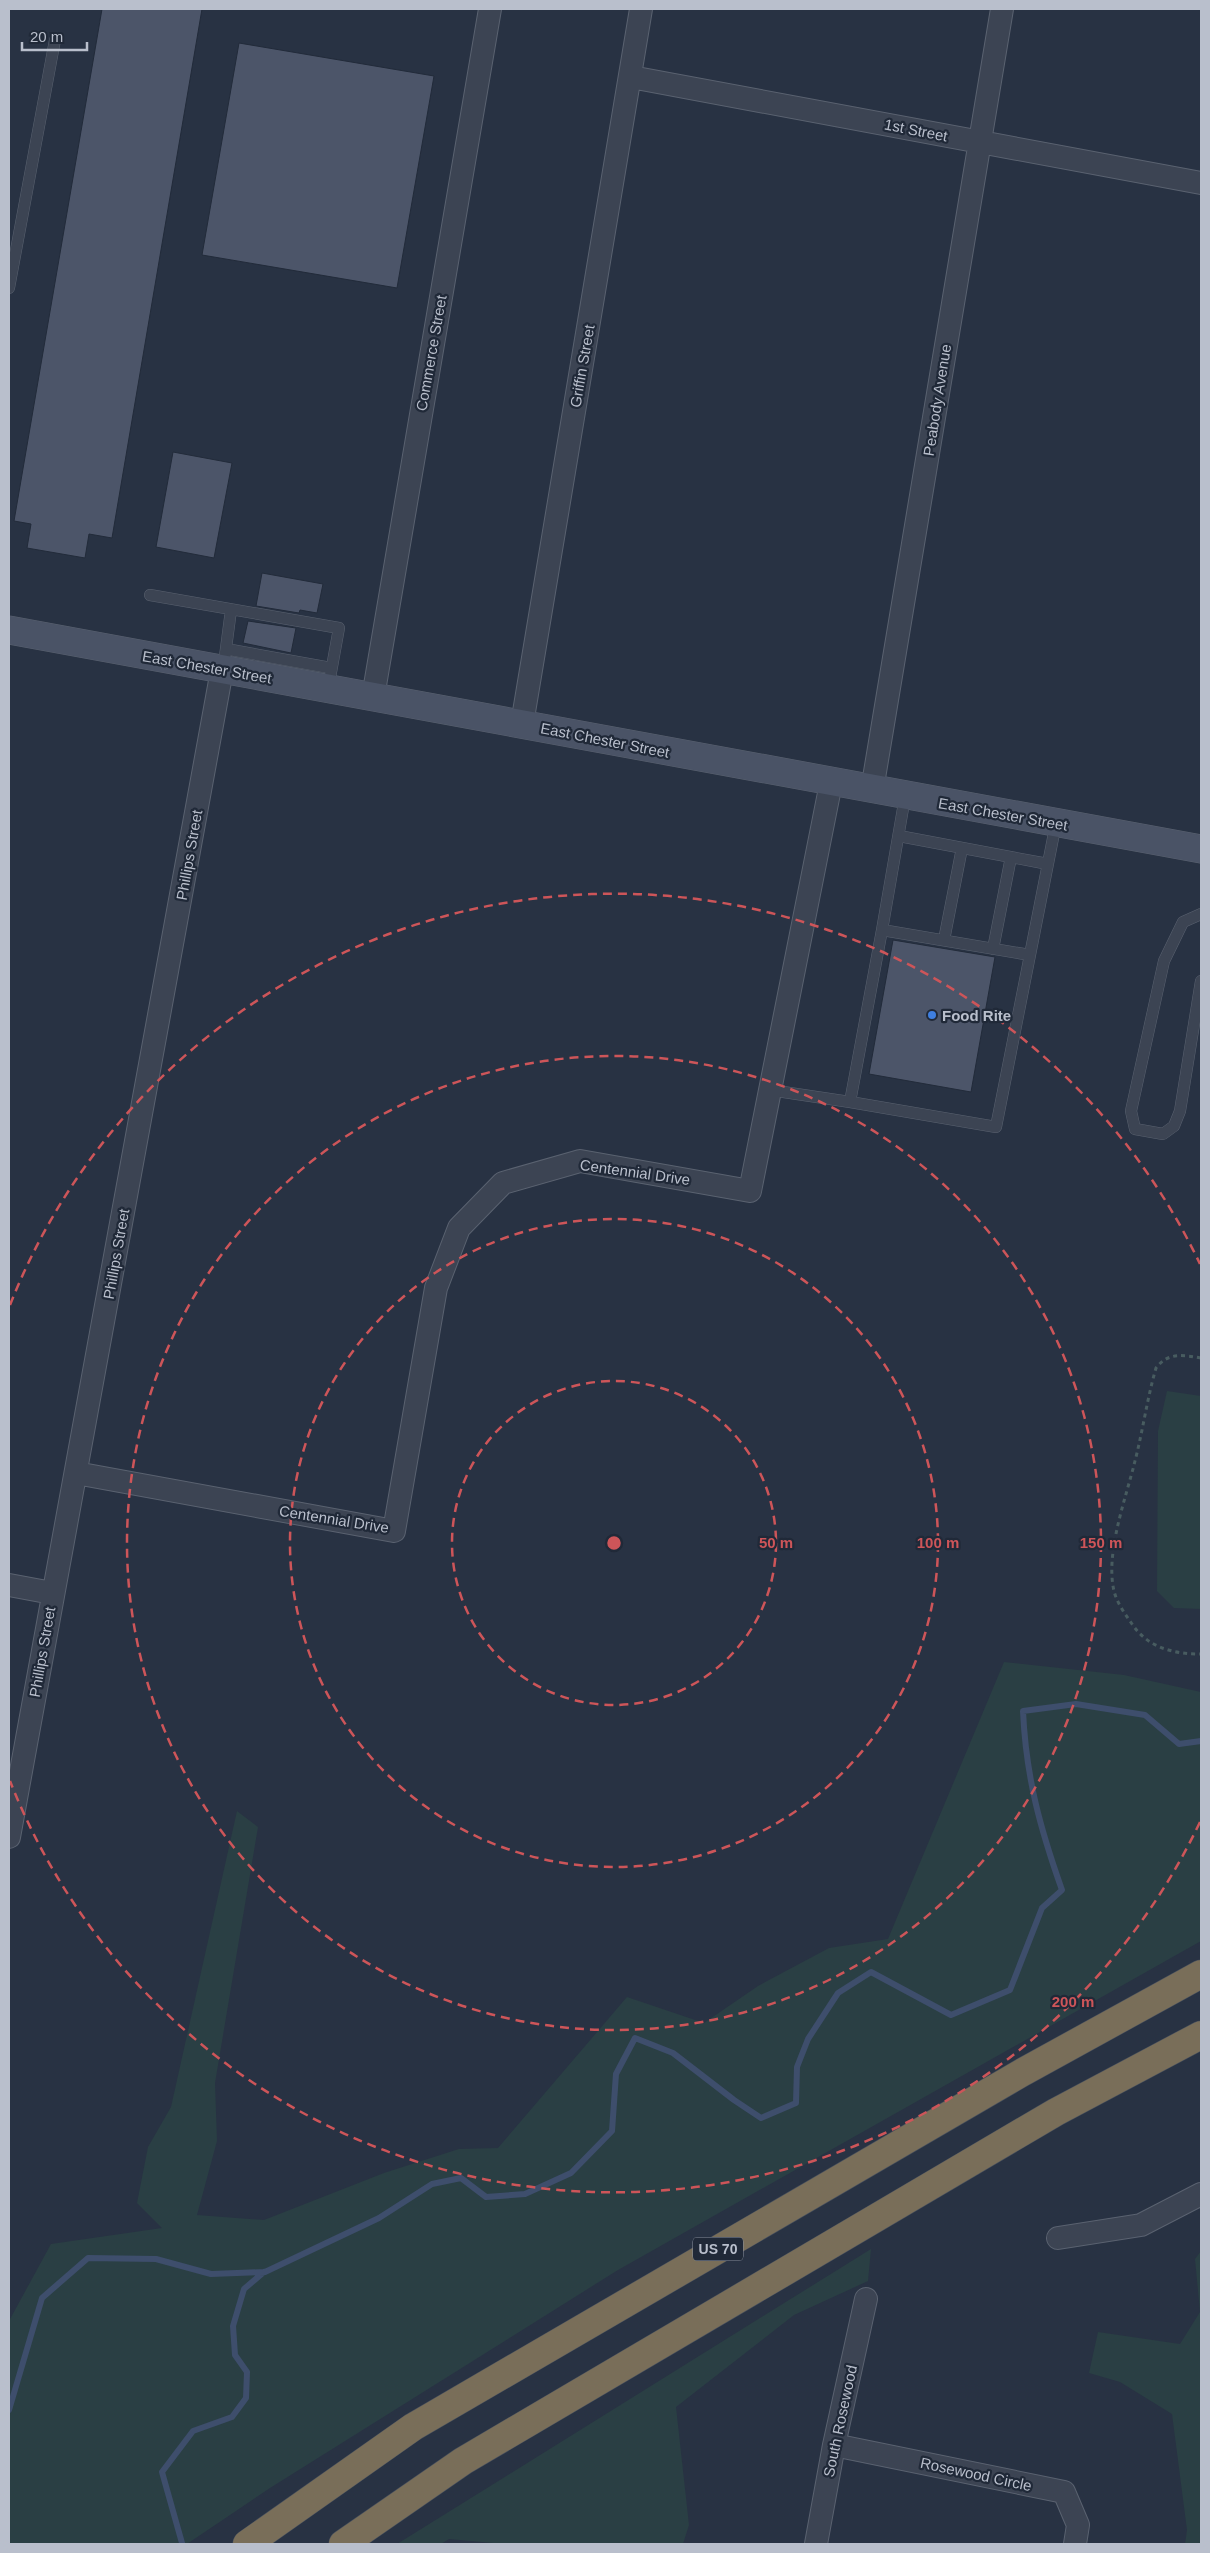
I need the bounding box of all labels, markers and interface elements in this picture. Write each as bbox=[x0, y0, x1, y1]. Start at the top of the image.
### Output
scale bar bbox=[22, 20, 88, 52]
text: 20 m bbox=[30, 28, 63, 45]
street label: 1st Street bbox=[883, 116, 950, 145]
street label: Commerce Street bbox=[412, 293, 450, 412]
street label: Griffin Street bbox=[566, 322, 598, 409]
street label: Peabody Avenue bbox=[920, 343, 954, 457]
street label: East Chester Street bbox=[141, 647, 274, 687]
street label: East Chester Street bbox=[539, 719, 672, 761]
street label: East Chester Street bbox=[937, 794, 1070, 834]
street label: Phillips Street bbox=[173, 808, 205, 902]
place label: Food Rite bbox=[942, 1007, 1011, 1024]
marker: Food Rite bbox=[926, 1009, 938, 1021]
street label: Centennial Drive bbox=[579, 1156, 691, 1188]
street label: Phillips Street bbox=[100, 1207, 132, 1301]
street label: Centennial Drive bbox=[278, 1502, 390, 1536]
centre of rings bbox=[605, 1534, 623, 1552]
text: 50 m bbox=[759, 1534, 793, 1551]
text: 100 m bbox=[917, 1534, 959, 1551]
text: 150 m bbox=[1080, 1534, 1122, 1551]
street label: Phillips Street bbox=[26, 1605, 58, 1699]
text: 200 m bbox=[1052, 1993, 1094, 2010]
road number: US 70 bbox=[693, 2238, 743, 2260]
street label: South Rosewood bbox=[820, 2363, 860, 2479]
street label: Rosewood Circle bbox=[919, 2454, 1033, 2494]

